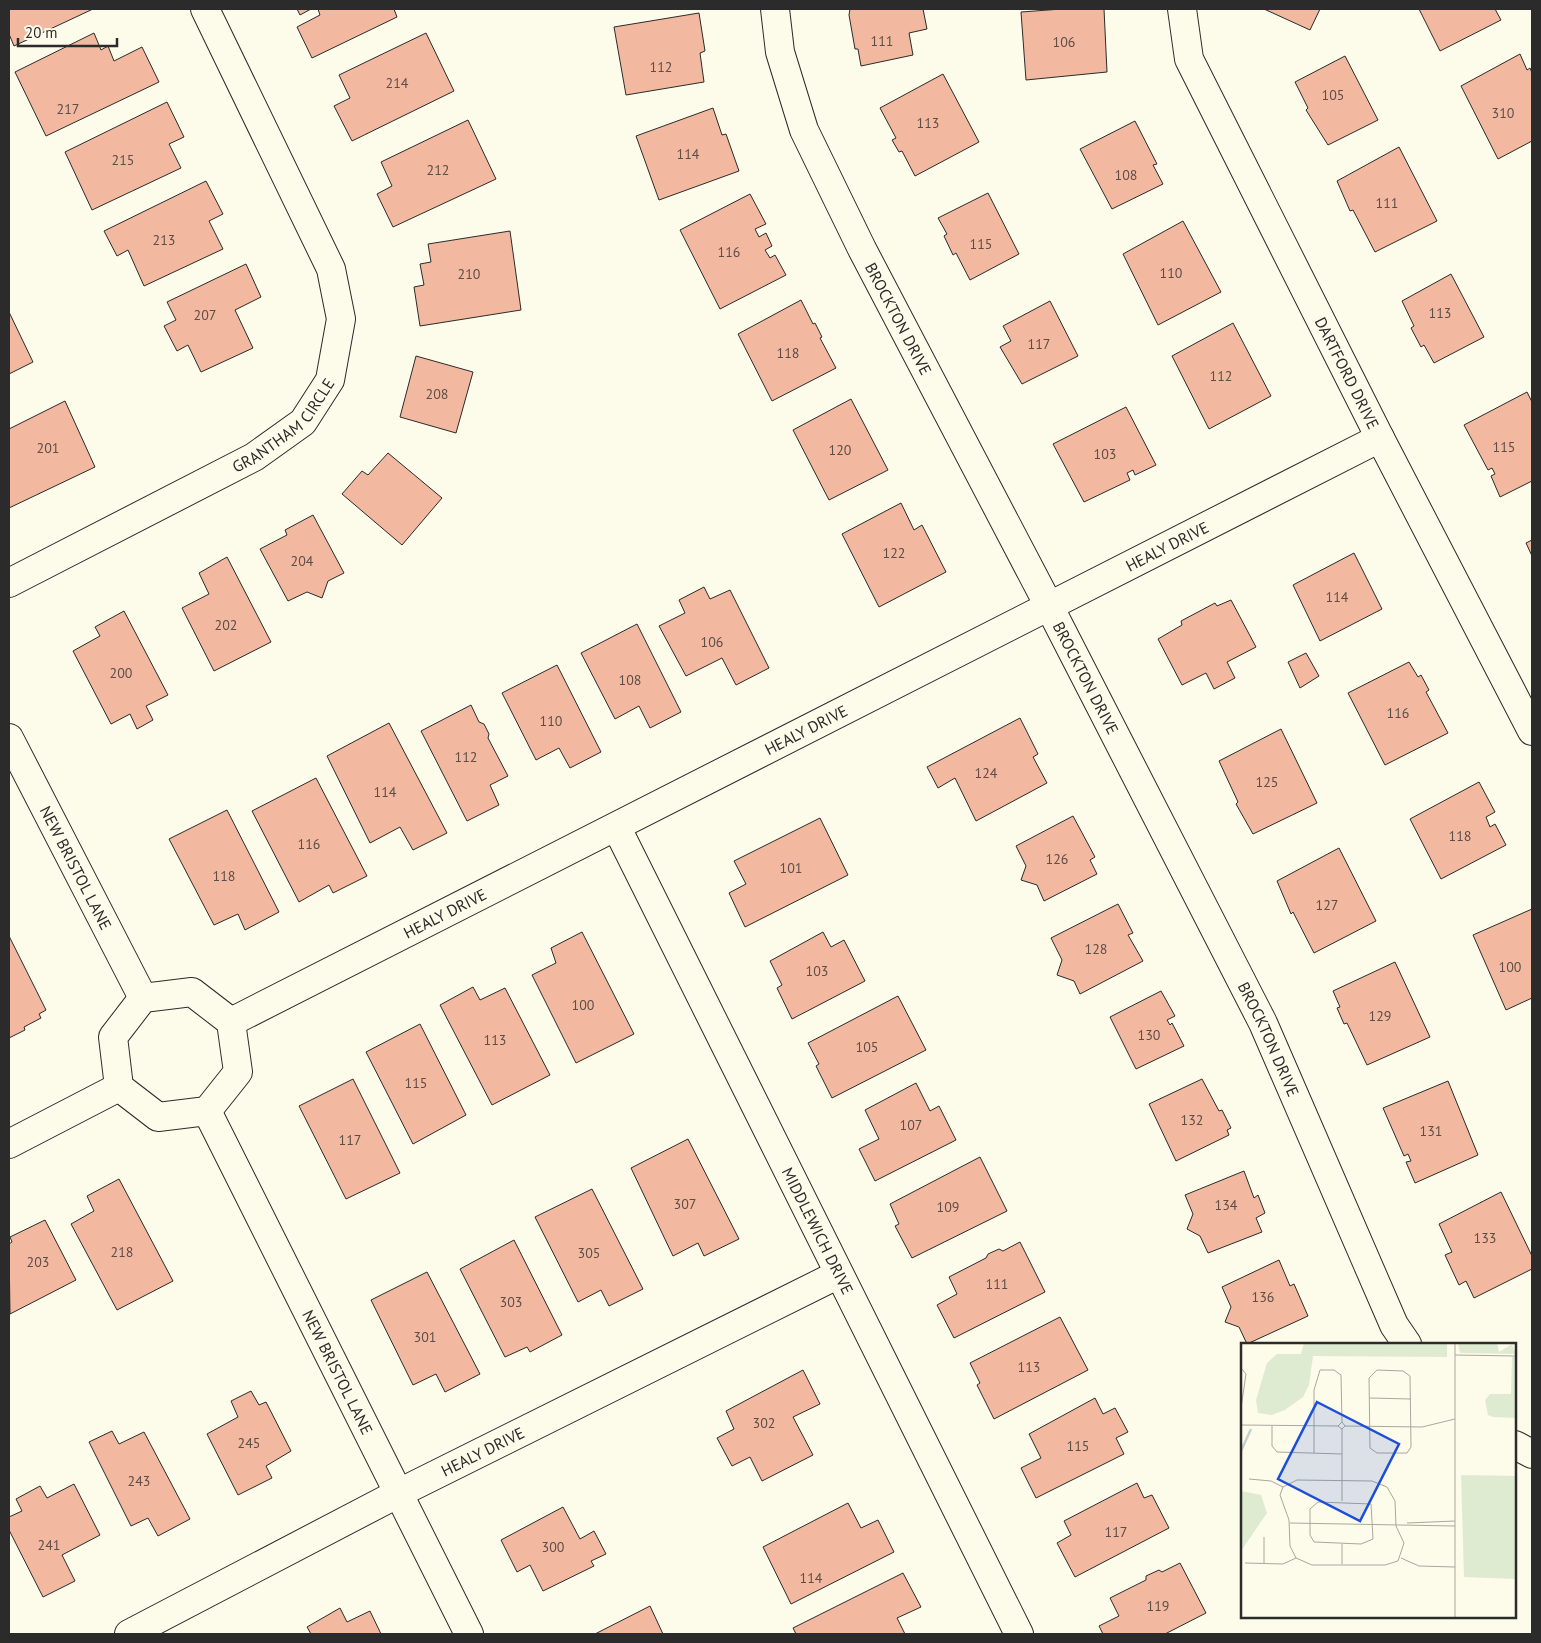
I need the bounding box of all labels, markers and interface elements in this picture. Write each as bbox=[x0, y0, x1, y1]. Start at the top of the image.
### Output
scale bar bbox=[18, 15, 116, 47]
text: 20 m bbox=[25, 23, 58, 42]
house number: 111 bbox=[871, 32, 893, 50]
house number: 106 bbox=[1053, 33, 1075, 51]
house number: 112 bbox=[650, 58, 672, 76]
house number: 214 bbox=[386, 74, 409, 92]
house number: 105 bbox=[1322, 86, 1344, 104]
house number: 217 bbox=[57, 100, 79, 118]
house number: 310 bbox=[1492, 104, 1515, 122]
house number: 113 bbox=[917, 114, 939, 132]
house number: 114 bbox=[677, 145, 700, 163]
house number: 215 bbox=[112, 151, 134, 169]
house number: 212 bbox=[427, 161, 449, 179]
house number: 108 bbox=[1115, 166, 1137, 184]
house number: 111 bbox=[1376, 194, 1398, 212]
house number: 213 bbox=[153, 231, 175, 249]
house number: 115 bbox=[970, 235, 992, 253]
house number: 116 bbox=[718, 243, 740, 261]
street label: BROCKTON DRIVE bbox=[861, 259, 936, 378]
house number: 110 bbox=[1160, 264, 1183, 282]
house number: 210 bbox=[458, 265, 481, 283]
house number: 113 bbox=[1429, 304, 1451, 322]
house number: 207 bbox=[194, 306, 216, 324]
street label: DARTFORD DRIVE bbox=[1311, 314, 1384, 432]
house number: 117 bbox=[1028, 335, 1050, 353]
house number: 118 bbox=[777, 344, 799, 362]
house number: 112 bbox=[1210, 367, 1232, 385]
street label: GRANTHAM CIRCLE bbox=[229, 374, 339, 477]
house number: 208 bbox=[426, 385, 448, 403]
house number: 115 bbox=[1493, 438, 1515, 456]
house number: 201 bbox=[37, 439, 59, 457]
house number: 120 bbox=[829, 441, 852, 459]
house number: 103 bbox=[1094, 445, 1116, 463]
street label: HEALY DRIVE bbox=[1122, 517, 1212, 576]
house number: 122 bbox=[883, 544, 905, 562]
house number: 204 bbox=[291, 552, 314, 570]
house number: 114 bbox=[1326, 588, 1349, 606]
house number: 202 bbox=[215, 616, 237, 634]
street label: BROCKTON DRIVE bbox=[1049, 618, 1123, 738]
house number: 106 bbox=[701, 633, 723, 651]
house number: 200 bbox=[110, 664, 133, 682]
house number: 108 bbox=[619, 671, 641, 689]
street label: HEALY DRIVE bbox=[761, 700, 851, 759]
house number: 116 bbox=[1387, 704, 1409, 722]
house number: 110 bbox=[540, 712, 563, 730]
house number: 112 bbox=[455, 748, 477, 766]
house number: 124 bbox=[975, 764, 998, 782]
house number: 125 bbox=[1256, 773, 1278, 791]
house number: 114 bbox=[374, 783, 397, 801]
street label: NEW BRISTOL LANE bbox=[36, 802, 116, 933]
house number: 118 bbox=[1449, 827, 1471, 845]
house number: 116 bbox=[298, 835, 320, 853]
house number: 126 bbox=[1046, 850, 1068, 868]
house number: 101 bbox=[780, 859, 802, 877]
house number: 118 bbox=[213, 867, 235, 885]
street label: HEALY DRIVE bbox=[400, 884, 490, 943]
house number: 127 bbox=[1316, 896, 1338, 914]
house number: 128 bbox=[1085, 940, 1107, 958]
house number: 100 bbox=[1499, 958, 1522, 976]
house number: 103 bbox=[806, 962, 828, 980]
street label: BROCKTON DRIVE bbox=[1234, 978, 1304, 1099]
house number: 100 bbox=[572, 996, 595, 1014]
house number: 129 bbox=[1369, 1007, 1391, 1025]
house number: 130 bbox=[1138, 1026, 1161, 1044]
house number: 113 bbox=[484, 1031, 506, 1049]
house number: 105 bbox=[856, 1038, 878, 1056]
house number: 115 bbox=[405, 1074, 427, 1092]
house number: 132 bbox=[1181, 1111, 1203, 1129]
house number: 107 bbox=[900, 1116, 922, 1134]
house number: 131 bbox=[1420, 1122, 1442, 1140]
house number: 117 bbox=[339, 1131, 361, 1149]
street label: MIDDLEWICH DRIVE bbox=[778, 1164, 858, 1298]
house number: 307 bbox=[674, 1195, 696, 1213]
house number: 134 bbox=[1215, 1196, 1238, 1214]
house number: 109 bbox=[937, 1198, 959, 1216]
house number: 133 bbox=[1474, 1229, 1496, 1247]
house number: 218 bbox=[111, 1243, 133, 1261]
house number: 305 bbox=[578, 1244, 600, 1262]
house number: 203 bbox=[27, 1253, 49, 1271]
house number: 111 bbox=[986, 1275, 1008, 1293]
house number: 136 bbox=[1252, 1288, 1274, 1306]
house number: 303 bbox=[500, 1293, 522, 1311]
street label: NEW BRISTOL LANE bbox=[298, 1307, 377, 1438]
house number: 301 bbox=[414, 1328, 436, 1346]
inset map bbox=[1241, 1343, 1516, 1618]
house number: 113 bbox=[1018, 1358, 1040, 1376]
house number: 302 bbox=[753, 1414, 775, 1432]
street label: HEALY DRIVE bbox=[438, 1422, 528, 1480]
house number: 245 bbox=[238, 1434, 260, 1452]
house number: 115 bbox=[1067, 1437, 1089, 1455]
house number: 243 bbox=[128, 1472, 150, 1490]
house number: 117 bbox=[1105, 1523, 1127, 1541]
house number: 241 bbox=[38, 1536, 60, 1554]
house number: 300 bbox=[542, 1538, 565, 1556]
house number: 114 bbox=[800, 1569, 823, 1587]
house number: 119 bbox=[1147, 1597, 1169, 1615]

